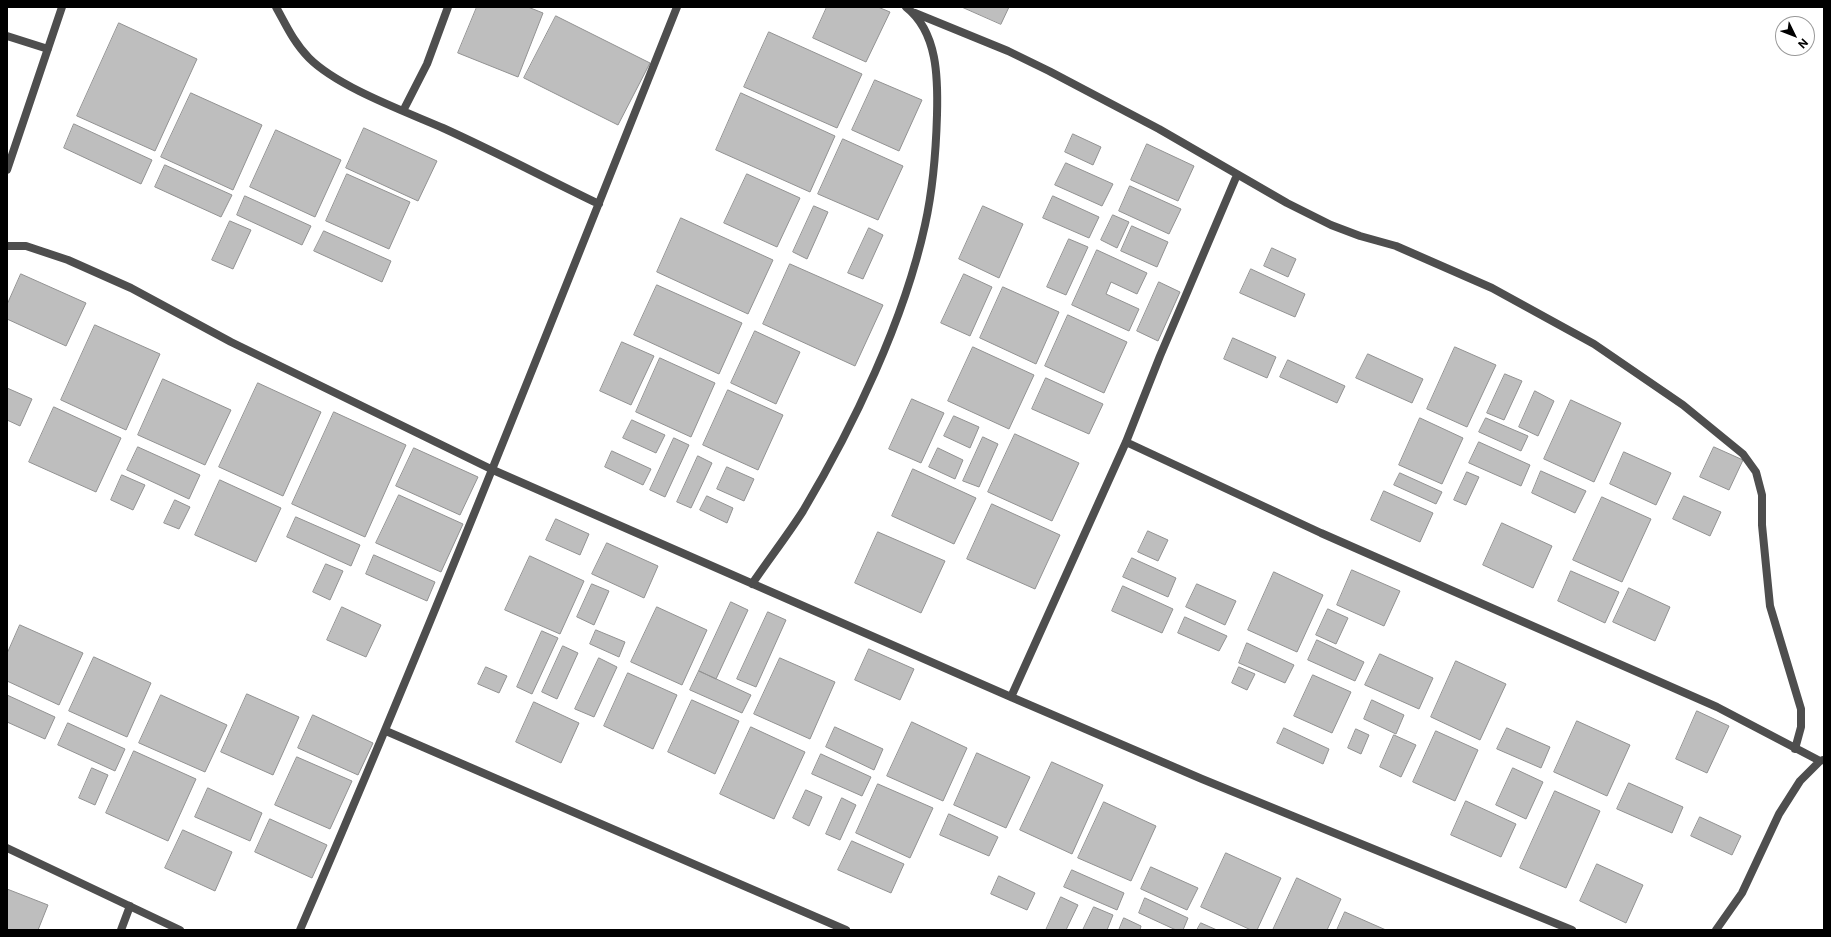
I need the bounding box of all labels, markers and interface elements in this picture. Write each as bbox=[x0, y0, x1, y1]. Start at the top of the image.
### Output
north arrow bbox=[1775, 16, 1815, 56]
text: N bbox=[1795, 36, 1811, 51]

